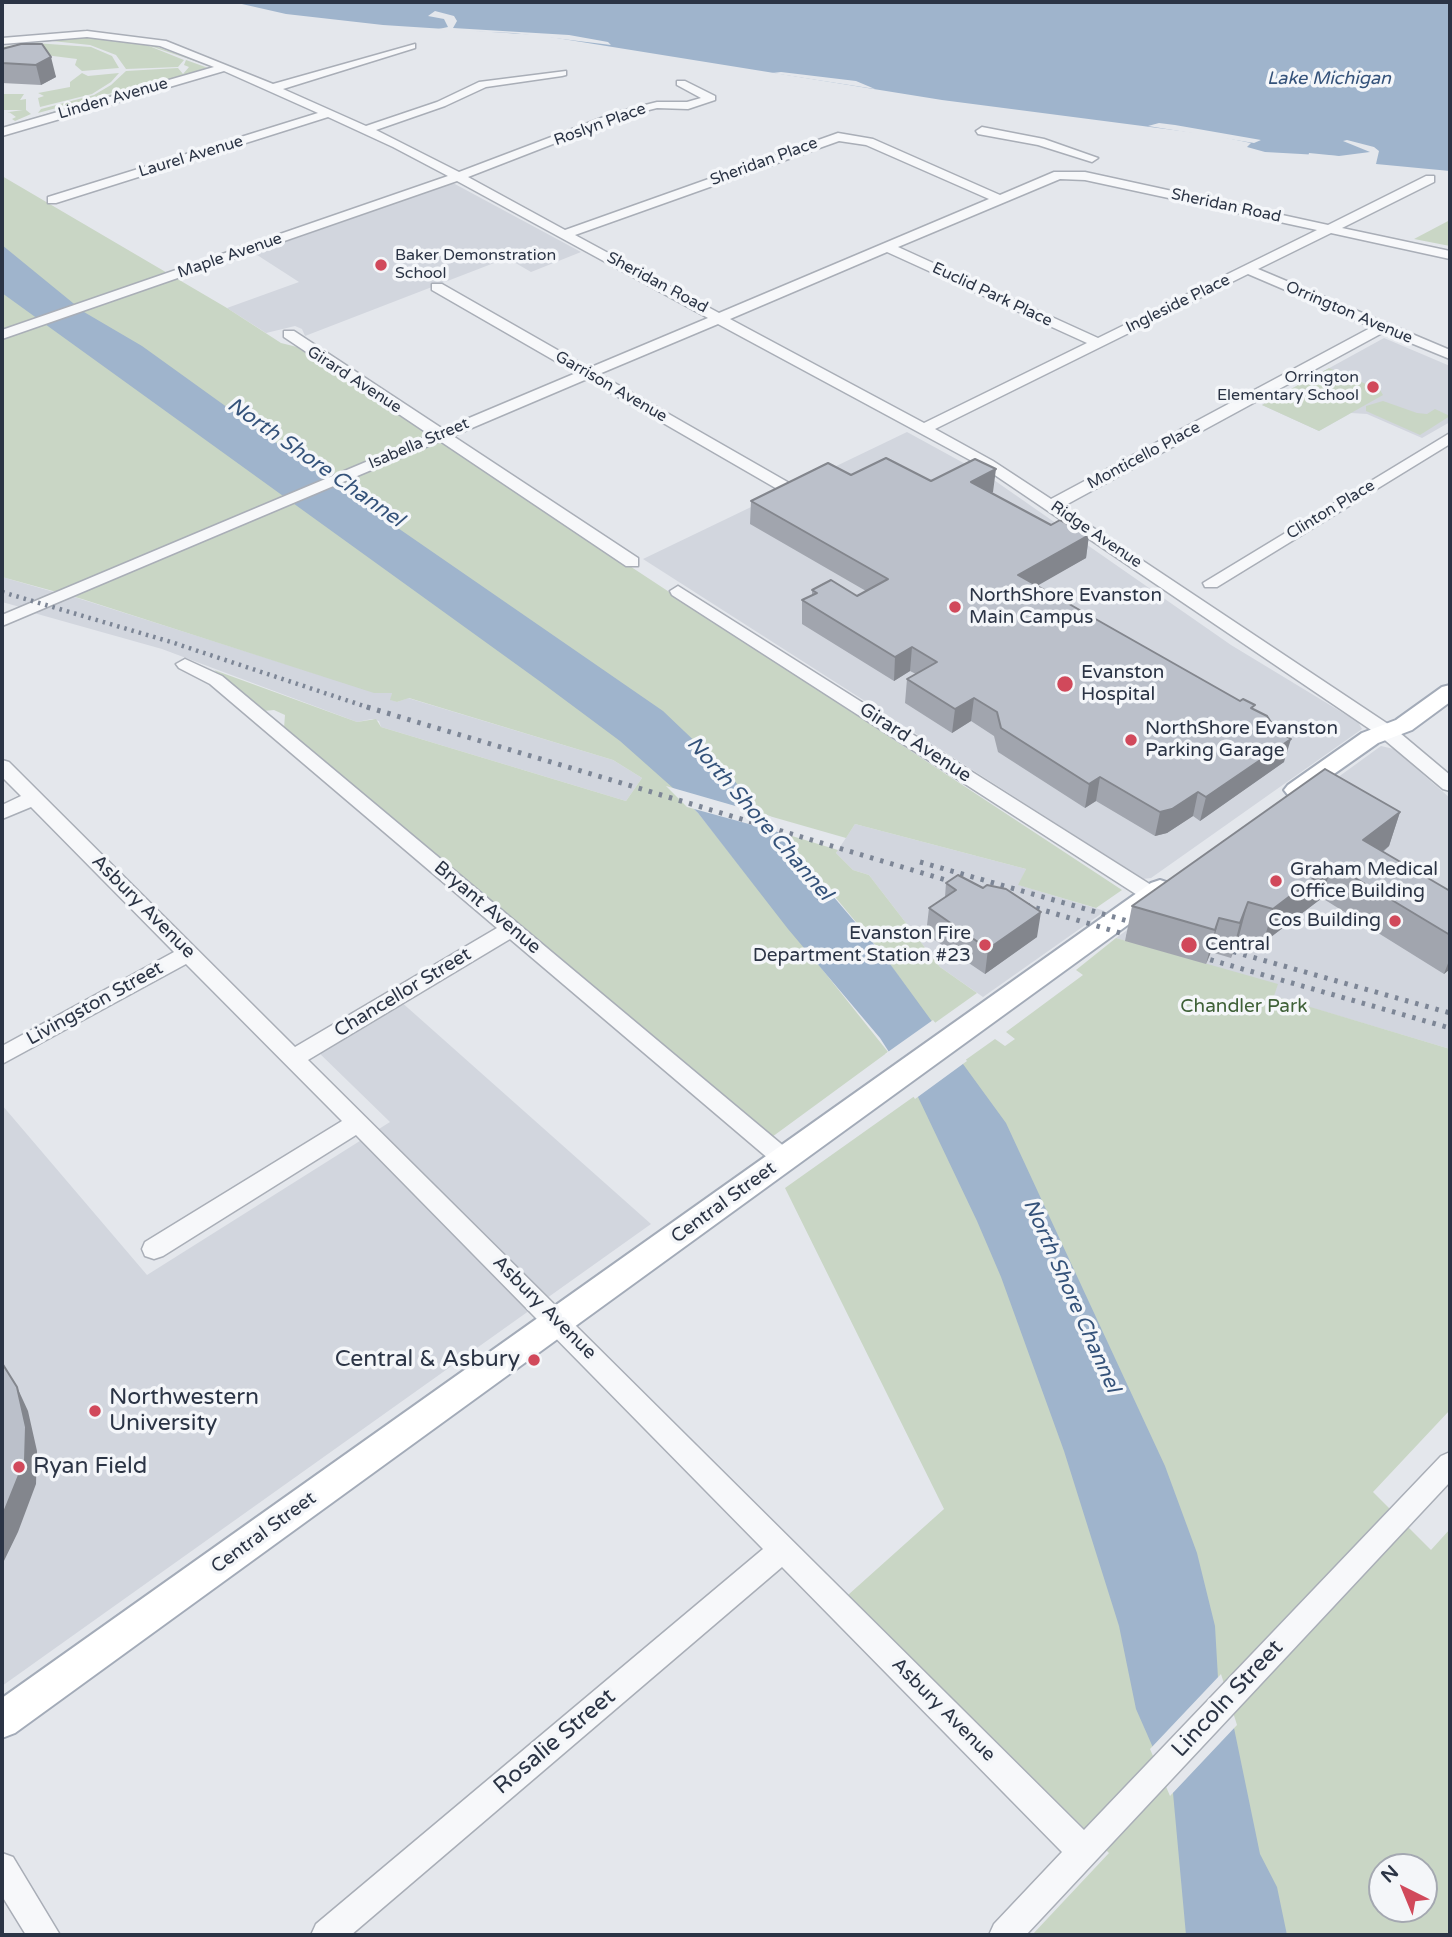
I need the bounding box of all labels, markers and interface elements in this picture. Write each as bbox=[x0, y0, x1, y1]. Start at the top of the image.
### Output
water label: Lake Michigan bbox=[1267, 68, 1391, 90]
street label: Linden Avenue bbox=[56, 74, 170, 124]
street label: Roslyn Place bbox=[551, 99, 649, 151]
street label: Laurel Avenue bbox=[136, 132, 246, 182]
street label: Sheridan Place bbox=[708, 134, 820, 190]
street label: Sheridan Road bbox=[1169, 185, 1283, 227]
street label: Maple Avenue bbox=[175, 229, 285, 283]
place label: Baker Demonstration School bbox=[395, 246, 556, 284]
street label: Sheridan Road bbox=[603, 248, 711, 318]
marker: Baker Demonstration School bbox=[373, 257, 389, 273]
street label: Euclid Park Place bbox=[929, 259, 1055, 331]
street label: Ingleside Place bbox=[1123, 271, 1233, 337]
street label: Orrington Avenue bbox=[1283, 278, 1415, 348]
street label: Girard Avenue bbox=[303, 342, 405, 418]
street label: Garrison Avenue bbox=[552, 347, 670, 427]
place label: Orrington Elementary School bbox=[1217, 368, 1359, 406]
marker: Orrington Elementary School bbox=[1365, 379, 1381, 395]
water label: North Shore Channel bbox=[222, 393, 408, 533]
street label: Isabella Street bbox=[366, 414, 472, 474]
street label: Monticello Place bbox=[1084, 418, 1204, 494]
street label: Clinton Place bbox=[1283, 476, 1379, 544]
street label: Ridge Avenue bbox=[1047, 497, 1145, 573]
place label: NorthShore Evanston Main Campus bbox=[969, 585, 1162, 629]
marker: NorthShore Evanston Main Campus bbox=[947, 599, 963, 615]
place label: Evanston Hospital bbox=[1081, 662, 1164, 706]
marker: Evanston Hospital bbox=[1055, 674, 1075, 694]
street label: Girard Avenue bbox=[855, 698, 975, 788]
place label: NorthShore Evanston Parking Garage bbox=[1145, 718, 1338, 762]
water label: North Shore Channel bbox=[681, 732, 837, 906]
marker: NorthShore Evanston Parking Garage bbox=[1123, 732, 1139, 748]
street label: Asbury Avenue bbox=[86, 850, 200, 964]
street label: Bryant Avenue bbox=[429, 857, 545, 959]
place label: Graham Medical Office Building bbox=[1290, 859, 1438, 903]
marker: Graham Medical Office Building bbox=[1268, 873, 1284, 889]
place label: Cos Building bbox=[1268, 910, 1381, 932]
marker: Cos Building bbox=[1387, 913, 1403, 929]
place label: Evanston Fire Department Station #23 bbox=[753, 923, 971, 967]
place label: Central bbox=[1205, 934, 1270, 956]
marker: Central bbox=[1179, 935, 1199, 955]
marker: Evanston Fire Department Station #23 bbox=[977, 937, 993, 953]
street label: Chancellor Street bbox=[331, 943, 475, 1043]
street label: Livingston Street bbox=[23, 957, 167, 1051]
park label: Chandler Park bbox=[1180, 996, 1308, 1018]
street label: Central Street bbox=[667, 1157, 781, 1249]
water label: North Shore Channel bbox=[1017, 1195, 1125, 1397]
street label: Asbury Avenue bbox=[487, 1251, 601, 1365]
place label: Central & Asbury bbox=[335, 1346, 520, 1374]
marker: Central & Asbury bbox=[526, 1352, 542, 1368]
place label: Northwestern University bbox=[109, 1384, 259, 1438]
marker: Northwestern University bbox=[87, 1403, 103, 1419]
place label: Ryan Field bbox=[33, 1453, 147, 1481]
marker: Ryan Field bbox=[11, 1459, 27, 1475]
street label: Central Street bbox=[207, 1487, 321, 1579]
street label: Lincoln Street bbox=[1167, 1635, 1289, 1763]
street label: Asbury Avenue bbox=[886, 1653, 1000, 1767]
street label: Rosalie Street bbox=[488, 1683, 622, 1801]
north arrow bbox=[1368, 1853, 1438, 1923]
text: N bbox=[1377, 1861, 1403, 1887]

